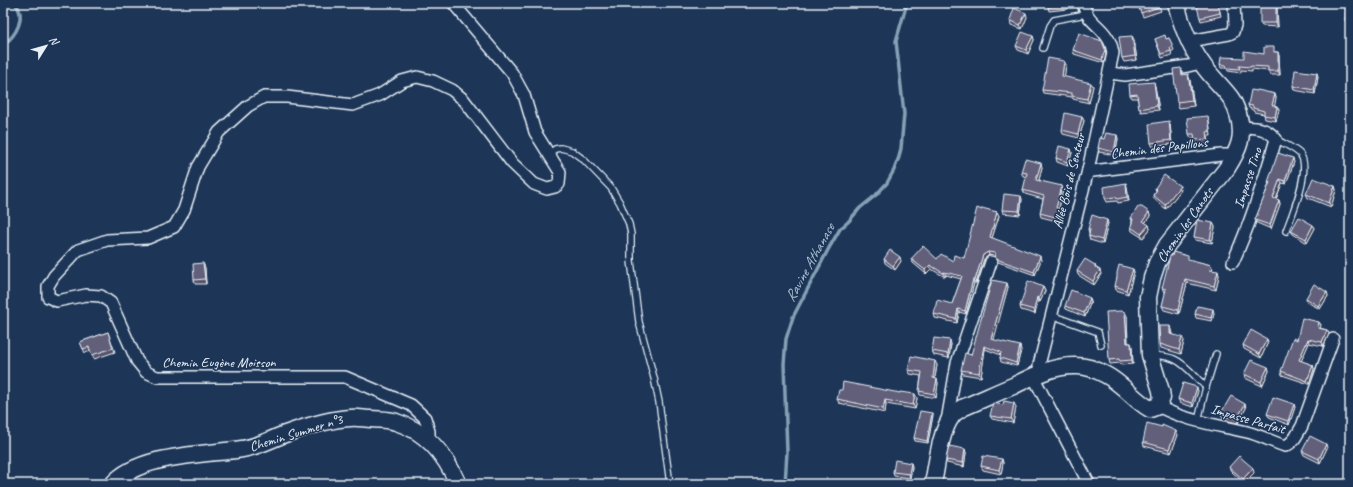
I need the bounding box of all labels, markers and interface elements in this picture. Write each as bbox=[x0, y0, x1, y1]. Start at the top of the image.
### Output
north arrow bbox=[26, 26, 66, 66]
text: N bbox=[46, 33, 63, 49]
street label: Allée Bois de Senteur bbox=[1049, 131, 1089, 230]
street label: Chemin des Papillons bbox=[1110, 133, 1210, 162]
street label: Impasse Tino bbox=[1230, 145, 1266, 210]
street label: Chemin les Canots bbox=[1153, 183, 1218, 266]
water label: Ravine Athanase bbox=[781, 219, 840, 305]
street label: Chemin Eugène Moisson bbox=[162, 354, 276, 371]
street label: Impasse Parfait bbox=[1209, 400, 1288, 438]
street label: Chemin Summer n°3 bbox=[247, 410, 346, 455]

